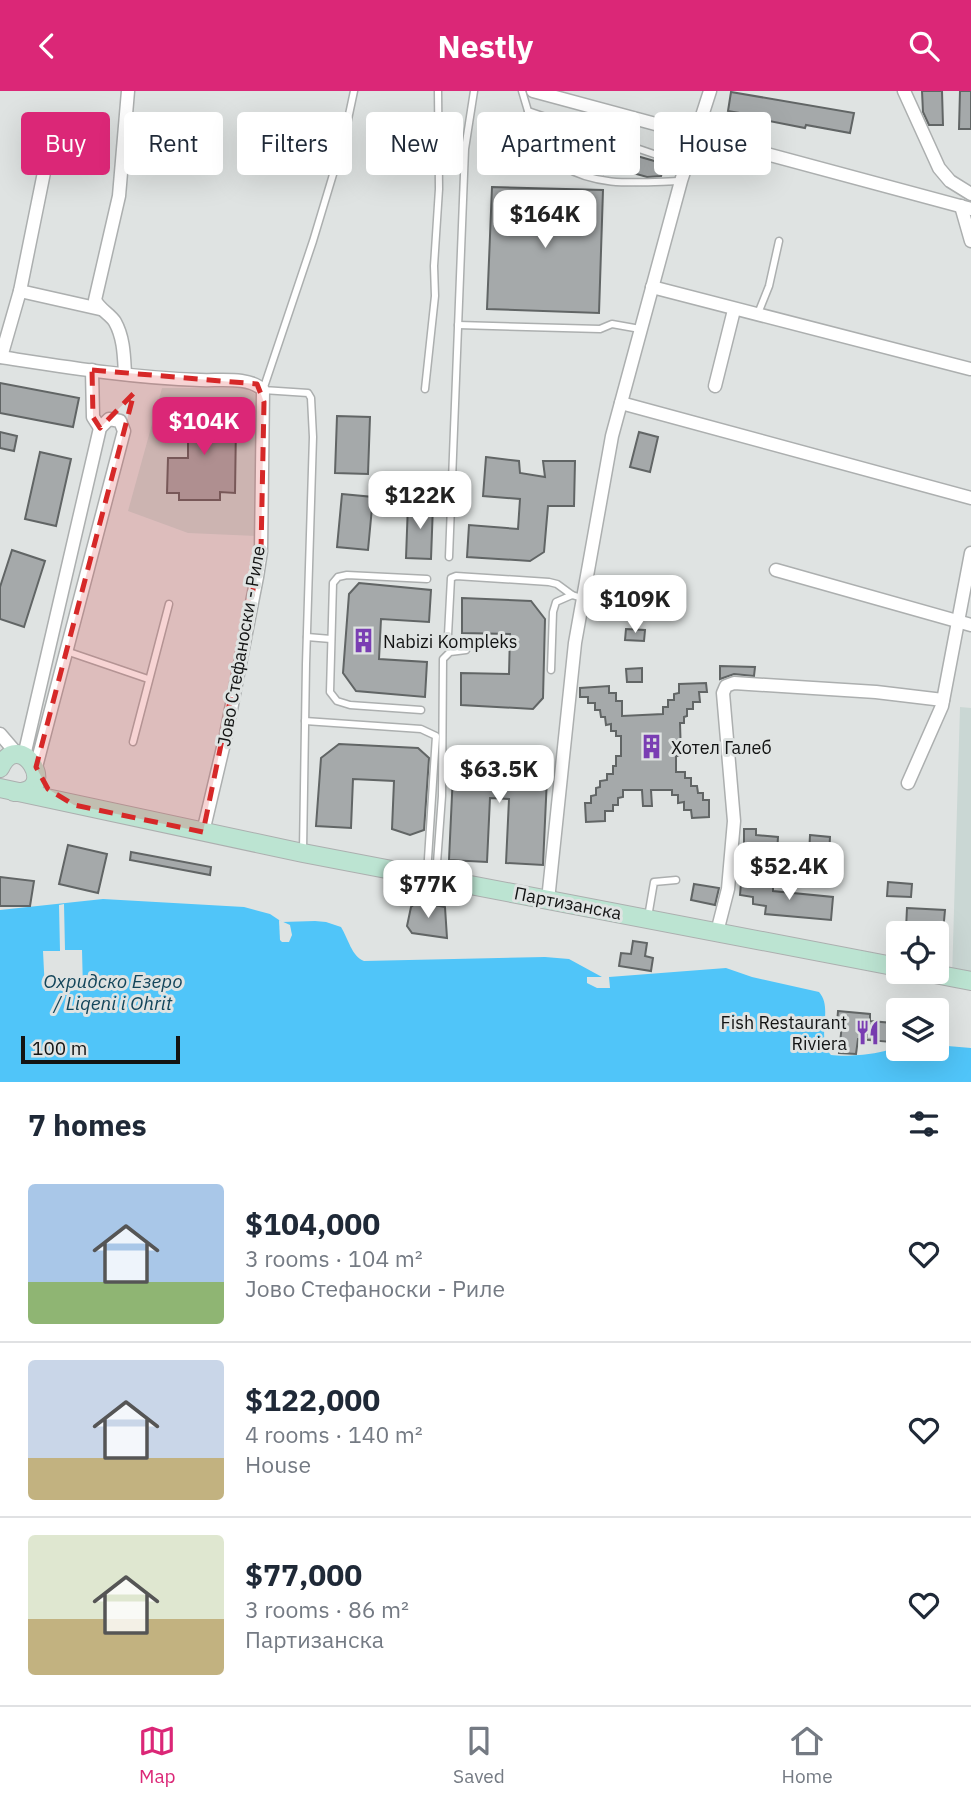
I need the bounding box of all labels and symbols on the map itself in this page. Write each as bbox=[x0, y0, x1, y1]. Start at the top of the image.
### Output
pin: $164K bbox=[496, 191, 594, 250]
pin: $104K bbox=[155, 397, 253, 457]
pin: $122K bbox=[371, 471, 469, 531]
street label: Јово Стефаноски - Риле bbox=[212, 544, 270, 748]
pin: $109K bbox=[586, 575, 684, 635]
building icon: Nabizi Kompleks bbox=[349, 627, 377, 655]
place label: Nabizi Kompleks bbox=[383, 630, 517, 653]
building icon: Хотел Галеб bbox=[637, 733, 665, 761]
place label: Хотел Галеб bbox=[671, 736, 772, 759]
pin: $63.5K bbox=[442, 745, 556, 805]
pin: $52.4K bbox=[732, 843, 846, 902]
pin: $77K bbox=[387, 861, 469, 920]
street label: Партизанска bbox=[512, 881, 624, 925]
water label: Охридско Езеро / Liqeni i Ohrit bbox=[43, 969, 183, 1015]
place label: Fish Restaurant Riviera bbox=[721, 1011, 847, 1055]
restaurant icon: Fish Restaurant Riviera bbox=[853, 1018, 881, 1046]
scale bar bbox=[21, 1033, 180, 1065]

